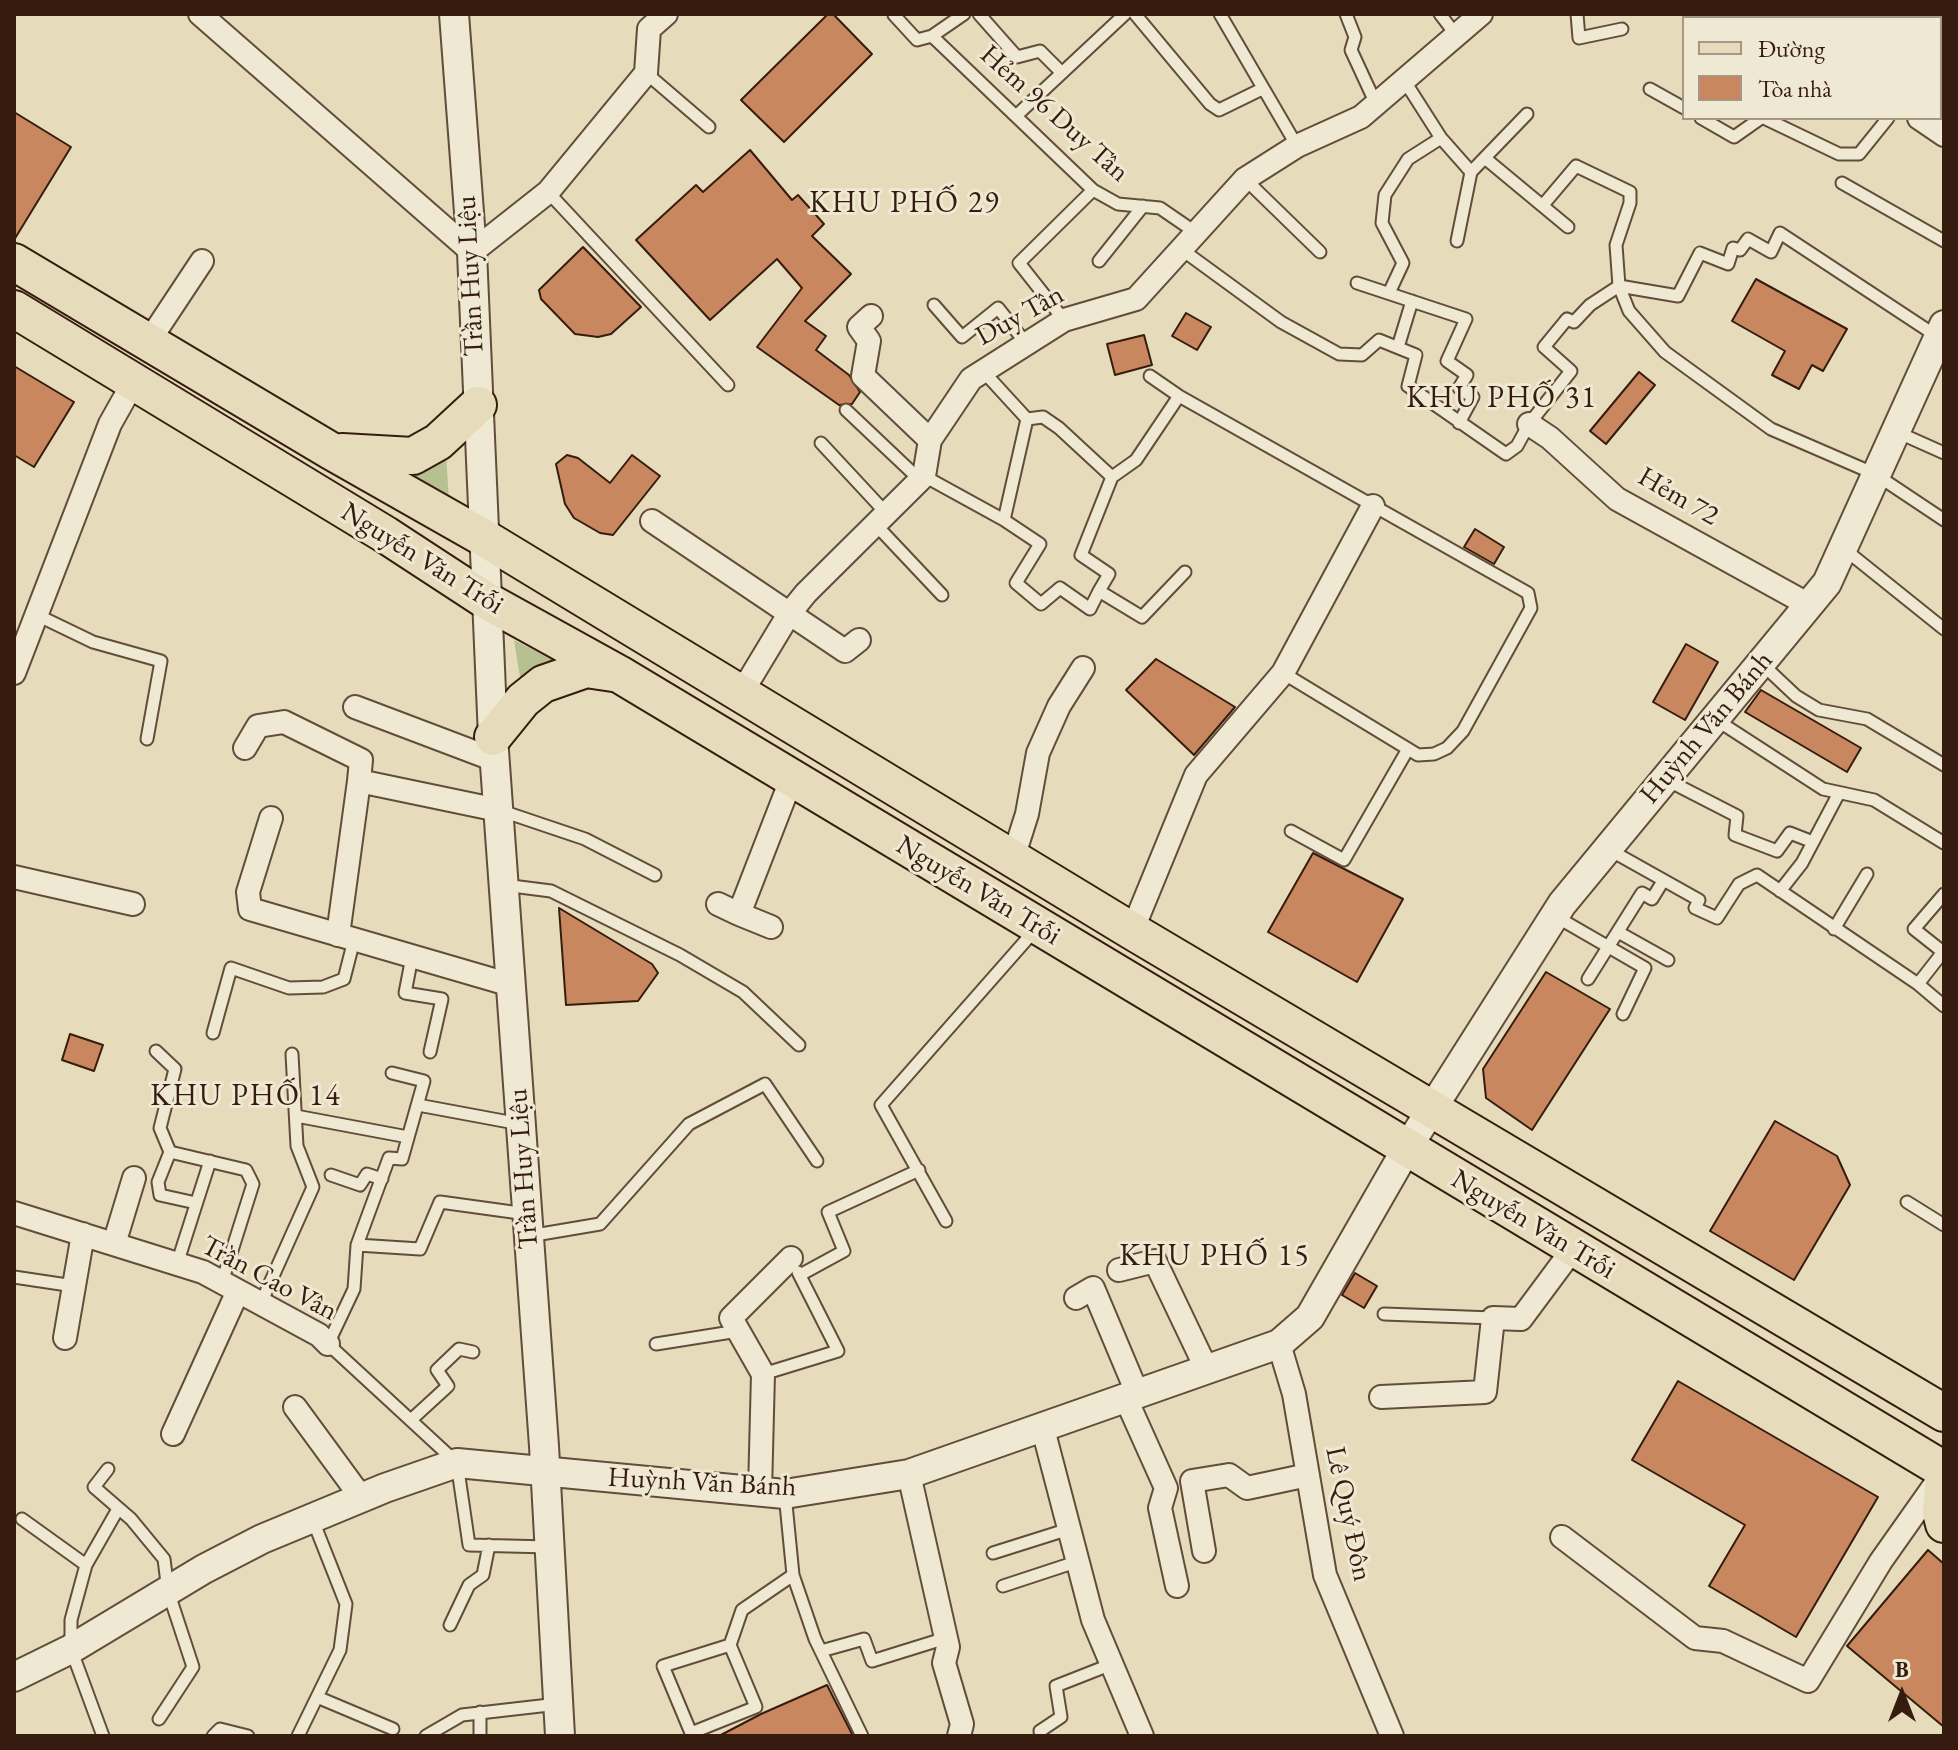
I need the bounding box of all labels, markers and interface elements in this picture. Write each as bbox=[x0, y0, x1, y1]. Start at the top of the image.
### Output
legend bbox=[1682, 16, 1942, 120]
text: Đường bbox=[1758, 33, 1825, 64]
street label: Hẻm 96 Duy Tân bbox=[973, 38, 1135, 190]
text: Tòa nhà bbox=[1758, 73, 1832, 104]
district label: KHU PHỐ 29 bbox=[809, 186, 1001, 222]
street label: Trần Huy Liệu bbox=[450, 195, 492, 357]
street label: Duy Tân bbox=[970, 278, 1070, 354]
district label: KHU PHỐ 31 bbox=[1406, 381, 1598, 417]
street label: Hẻm 72 bbox=[1632, 460, 1724, 534]
street label: Nguyễn Văn Trỗi bbox=[334, 496, 510, 622]
street label: Huỳnh Văn Bánh bbox=[1633, 645, 1781, 811]
street label: Nguyễn Văn Trỗi bbox=[890, 829, 1066, 953]
district label: KHU PHỐ 14 bbox=[150, 1079, 342, 1115]
street label: Trần Huy Liệu bbox=[502, 1087, 546, 1251]
street label: Nguyễn Văn Trỗi bbox=[1445, 1163, 1621, 1287]
street label: Trần Cao Vân bbox=[195, 1229, 343, 1329]
district label: KHU PHỐ 15 bbox=[1119, 1239, 1311, 1275]
street label: Lê Quý Ðôn bbox=[1317, 1444, 1379, 1584]
street label: Huỳnh Văn Bánh bbox=[607, 1461, 797, 1505]
north arrow bbox=[1862, 1654, 1942, 1734]
text: B bbox=[1895, 1655, 1909, 1684]

